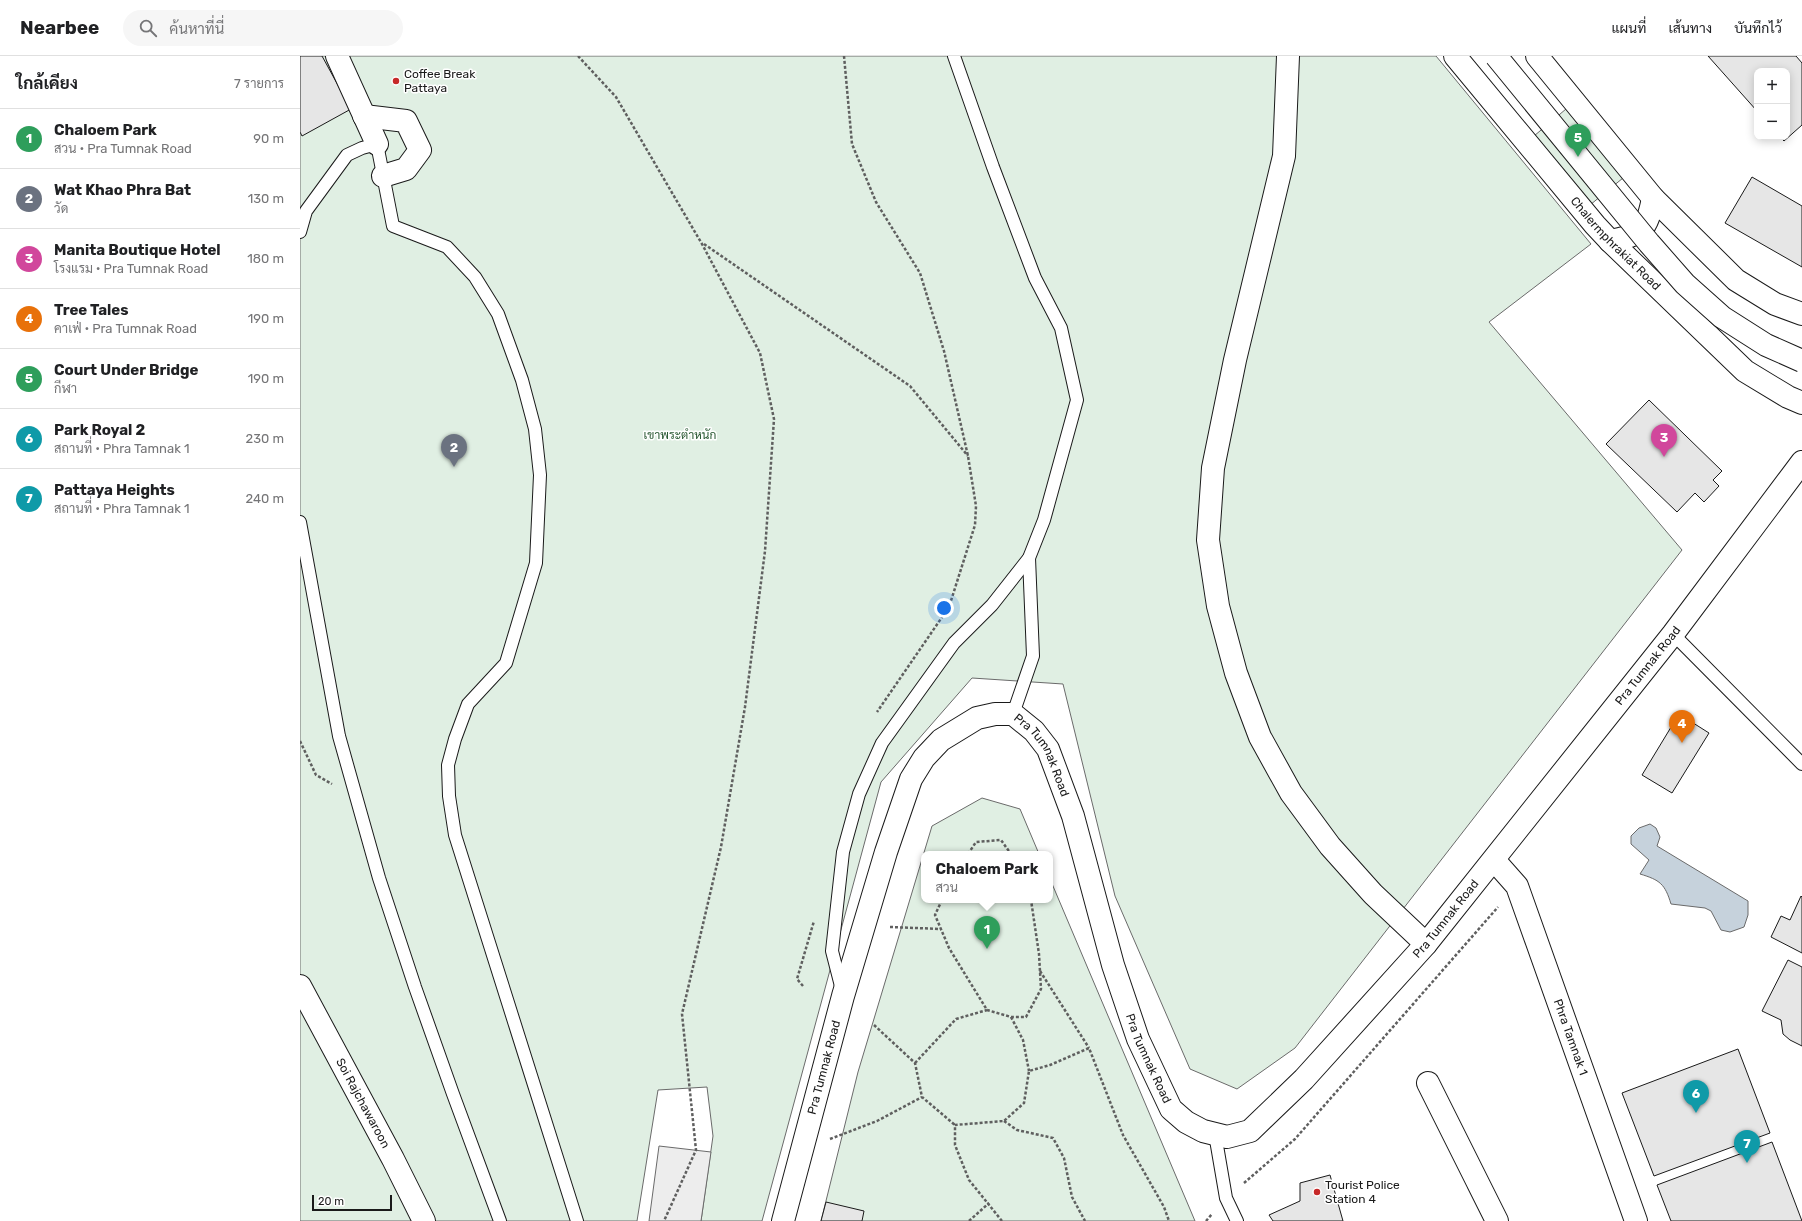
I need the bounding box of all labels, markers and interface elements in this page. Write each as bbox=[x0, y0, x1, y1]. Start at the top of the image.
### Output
search box bbox=[123, 10, 403, 46]
text: Nearbee bbox=[20, 16, 99, 39]
icon: search bbox=[137, 17, 159, 39]
text: ค้นหาที่นี่ bbox=[169, 20, 224, 38]
text: แผนที่ bbox=[1611, 20, 1646, 37]
text: เส้นทาง bbox=[1668, 20, 1712, 37]
text: บันทึกไว้ bbox=[1734, 20, 1782, 37]
place label: Coffee Break Pattaya bbox=[404, 67, 476, 95]
map controls bbox=[1754, 68, 1790, 140]
button: + bbox=[1754, 68, 1790, 104]
text: ใกล้เคียง bbox=[16, 73, 78, 93]
text: 7 รายการ bbox=[234, 76, 284, 91]
marker: Coffee Break Pattaya bbox=[391, 76, 401, 86]
button: − bbox=[1754, 104, 1790, 140]
text: Chaloem Park bbox=[54, 121, 157, 139]
pin: 5 bbox=[1565, 124, 1591, 157]
text: 1 bbox=[26, 131, 32, 146]
text: 90 m bbox=[253, 131, 284, 146]
text: สวน · Pra Tumnak Road bbox=[54, 141, 192, 156]
text: Wat Khao Phra Bat bbox=[54, 181, 191, 199]
text: 2 bbox=[25, 191, 33, 206]
text: 130 m bbox=[248, 191, 284, 206]
street label: Chalermphrakiat Road bbox=[1568, 194, 1664, 293]
text: วัด bbox=[54, 201, 68, 216]
text: Manita Boutique Hotel bbox=[54, 241, 221, 259]
text: 3 bbox=[25, 251, 33, 266]
text: 180 m bbox=[247, 251, 284, 266]
text: โรงแรม · Pra Tumnak Road bbox=[54, 261, 208, 276]
text: Tree Tales bbox=[54, 301, 129, 319]
text: 4 bbox=[25, 311, 33, 326]
text: 190 m bbox=[248, 311, 284, 326]
text: คาเฟ่ · Pra Tumnak Road bbox=[54, 321, 197, 336]
text: Court Under Bridge bbox=[54, 361, 198, 379]
text: 5 bbox=[25, 371, 33, 386]
text: 190 m bbox=[248, 371, 284, 386]
text: กีฬา bbox=[54, 381, 77, 396]
text: Park Royal 2 bbox=[54, 421, 145, 439]
pin: 3 bbox=[1651, 424, 1677, 457]
park label: เขาพระตำหนัก bbox=[644, 428, 716, 442]
text: 6 bbox=[25, 431, 33, 446]
text: 230 m bbox=[246, 431, 284, 446]
pin: 2 bbox=[441, 434, 467, 467]
text: สถานที่ · Phra Tamnak 1 bbox=[54, 441, 189, 456]
text: Pattaya Heights bbox=[54, 481, 175, 499]
text: 7 bbox=[25, 491, 33, 506]
text: 240 m bbox=[245, 491, 284, 506]
text: สถานที่ · Phra Tamnak 1 bbox=[54, 501, 189, 516]
your location bbox=[934, 598, 954, 618]
street label: Pra Tumnak Road bbox=[1612, 623, 1683, 708]
pin: 4 bbox=[1669, 710, 1695, 743]
street label: Pra Tumnak Road bbox=[1011, 711, 1072, 798]
popup bbox=[921, 851, 1053, 903]
text: Chaloem Park bbox=[936, 860, 1038, 878]
street label: Pra Tumnak Road bbox=[1410, 877, 1482, 961]
text: สวน bbox=[936, 880, 958, 895]
pin: 1 bbox=[974, 916, 1000, 949]
street label: Phra Tamnak 1 bbox=[1551, 997, 1591, 1077]
street label: Pra Tumnak Road bbox=[1123, 1012, 1174, 1106]
street label: Pra Tumnak Road bbox=[805, 1019, 843, 1116]
street label: Soi Rajchawaroon bbox=[333, 1056, 393, 1151]
pin: 6 bbox=[1683, 1080, 1709, 1113]
pin: 7 bbox=[1734, 1130, 1760, 1163]
place label: Tourist Police Station 4 bbox=[1325, 1178, 1400, 1206]
marker: Tourist Police Station 4 bbox=[1312, 1187, 1322, 1197]
scale bar bbox=[312, 1193, 392, 1212]
text: 20 m bbox=[318, 1195, 344, 1208]

